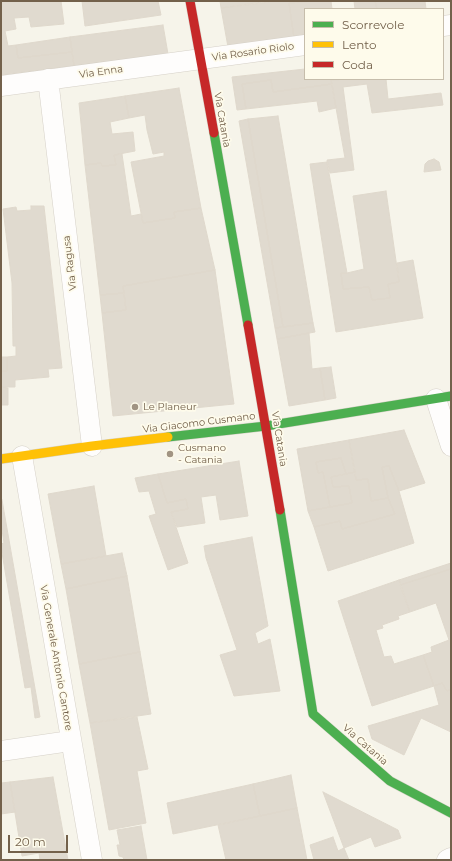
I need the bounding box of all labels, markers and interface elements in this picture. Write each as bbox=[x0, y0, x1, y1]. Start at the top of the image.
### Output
legend bbox=[304, 8, 444, 80]
text: Scorrevole bbox=[342, 17, 404, 32]
text: Lento bbox=[342, 37, 377, 52]
street label: Via Rosario Riolo bbox=[211, 40, 295, 64]
text: Coda bbox=[342, 57, 373, 72]
street label: Via Enna bbox=[78, 63, 124, 81]
street label: Via Catania bbox=[211, 91, 233, 149]
street label: Via Ragusa bbox=[61, 235, 79, 291]
place label: Le Planeur bbox=[143, 401, 197, 413]
marker: Le Planeur bbox=[130, 402, 140, 412]
street label: Via Giacomo Cusmano bbox=[142, 410, 256, 436]
street label: Via Catania bbox=[269, 410, 289, 468]
place label: Cusmano - Catania bbox=[178, 442, 226, 466]
marker: Cusmano - Catania bbox=[165, 449, 175, 459]
street label: Via Generale Antonio Cantore bbox=[37, 584, 75, 732]
street label: Via Catania bbox=[340, 722, 390, 768]
scale bar bbox=[10, 827, 70, 853]
text: 20 m bbox=[15, 834, 46, 849]

